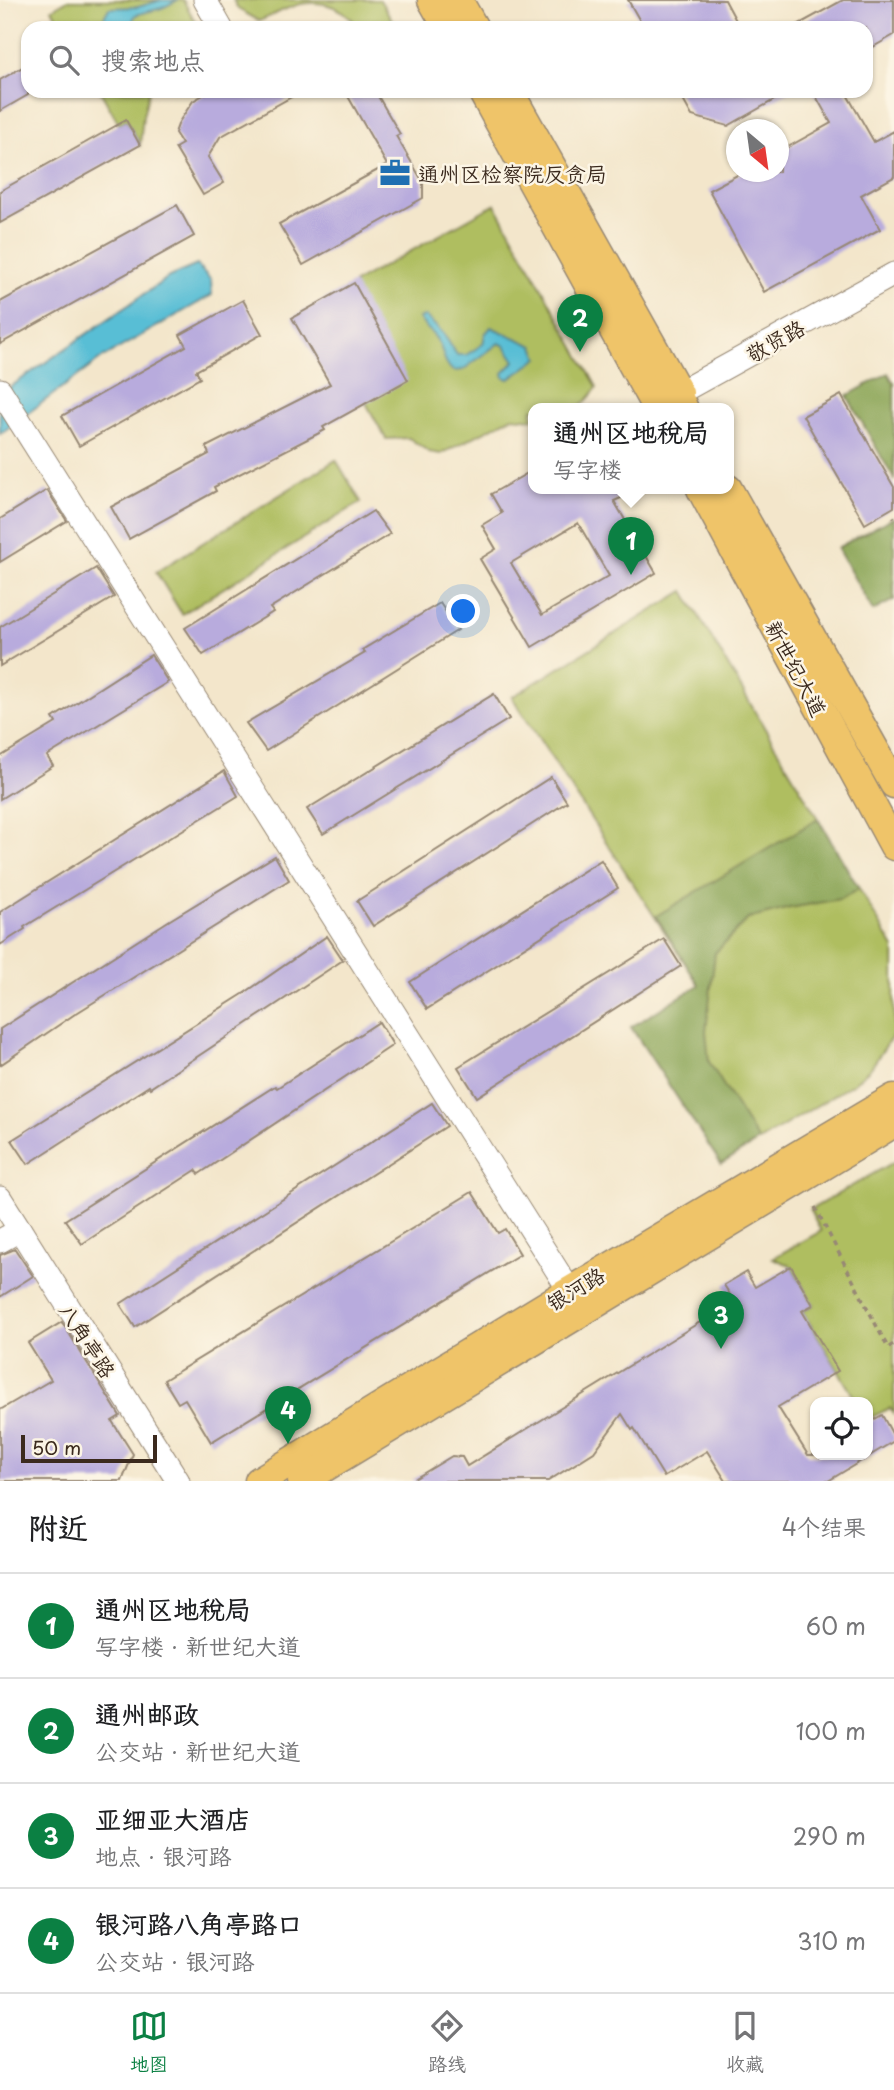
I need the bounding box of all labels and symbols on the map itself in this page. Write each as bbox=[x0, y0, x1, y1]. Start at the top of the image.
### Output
north arrow bbox=[726, 119, 789, 182]
office icon: 通州区检察院反贪局 bbox=[378, 156, 412, 190]
place label: 通州区检察院反贪局 bbox=[418, 157, 607, 189]
pin: 2 bbox=[557, 294, 603, 352]
street label: 敬贤路 bbox=[740, 311, 810, 369]
pin: 1 bbox=[608, 517, 654, 575]
your location bbox=[446, 594, 480, 628]
street label: 新世纪大道 bbox=[758, 614, 836, 722]
street label: 银河路 bbox=[540, 1258, 610, 1318]
pin: 3 bbox=[698, 1291, 744, 1349]
street label: 八角亭路 bbox=[52, 1296, 124, 1384]
pin: 4 bbox=[265, 1386, 311, 1444]
scale bar bbox=[21, 1432, 158, 1464]

